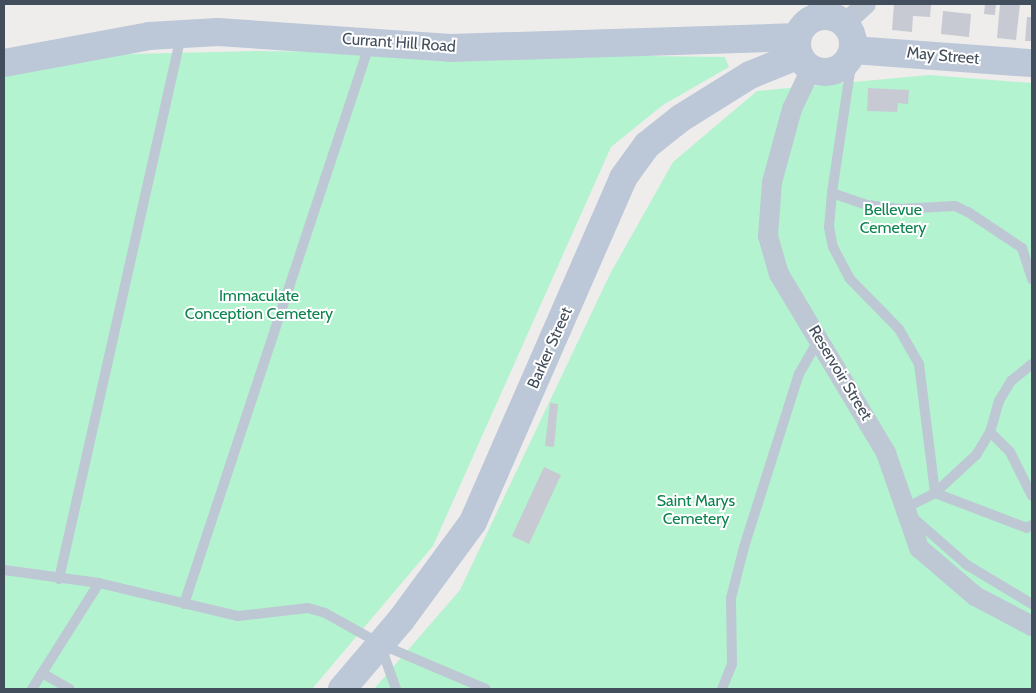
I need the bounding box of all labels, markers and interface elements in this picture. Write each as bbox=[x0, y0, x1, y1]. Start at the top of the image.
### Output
street label: Currant Hill Road bbox=[342, 29, 456, 57]
street label: May Street bbox=[906, 43, 980, 69]
park label: Bellevue Cemetery bbox=[860, 200, 926, 238]
park label: Immaculate Conception Cemetery bbox=[185, 286, 333, 324]
street label: Barker Street bbox=[524, 304, 576, 392]
street label: Reservoir Street bbox=[804, 322, 876, 424]
park label: Saint Marys Cemetery bbox=[657, 491, 735, 529]

